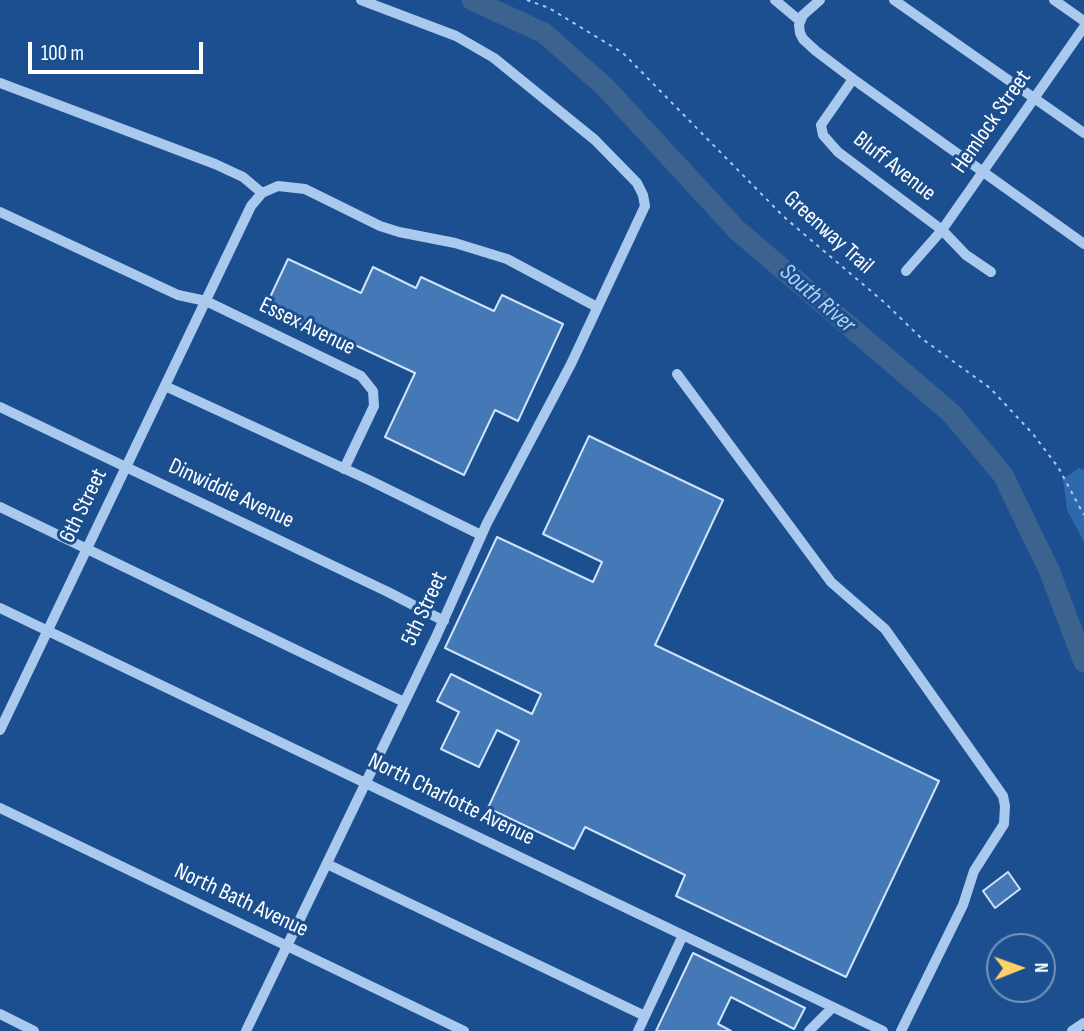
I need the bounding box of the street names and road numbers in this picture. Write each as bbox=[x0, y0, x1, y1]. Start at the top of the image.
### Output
street label: Hemlock Street bbox=[946, 65, 1038, 179]
street label: Bluff Avenue bbox=[847, 126, 941, 208]
street label: Greenway Trail bbox=[777, 186, 879, 280]
street label: Essex Avenue bbox=[255, 292, 359, 362]
street label: Dinwiddie Avenue bbox=[164, 453, 298, 535]
street label: 6th Street bbox=[54, 464, 114, 548]
street label: 5th Street bbox=[396, 568, 454, 650]
street label: North Charlotte Avenue bbox=[363, 748, 539, 852]
street label: North Bath Avenue bbox=[170, 858, 312, 944]

